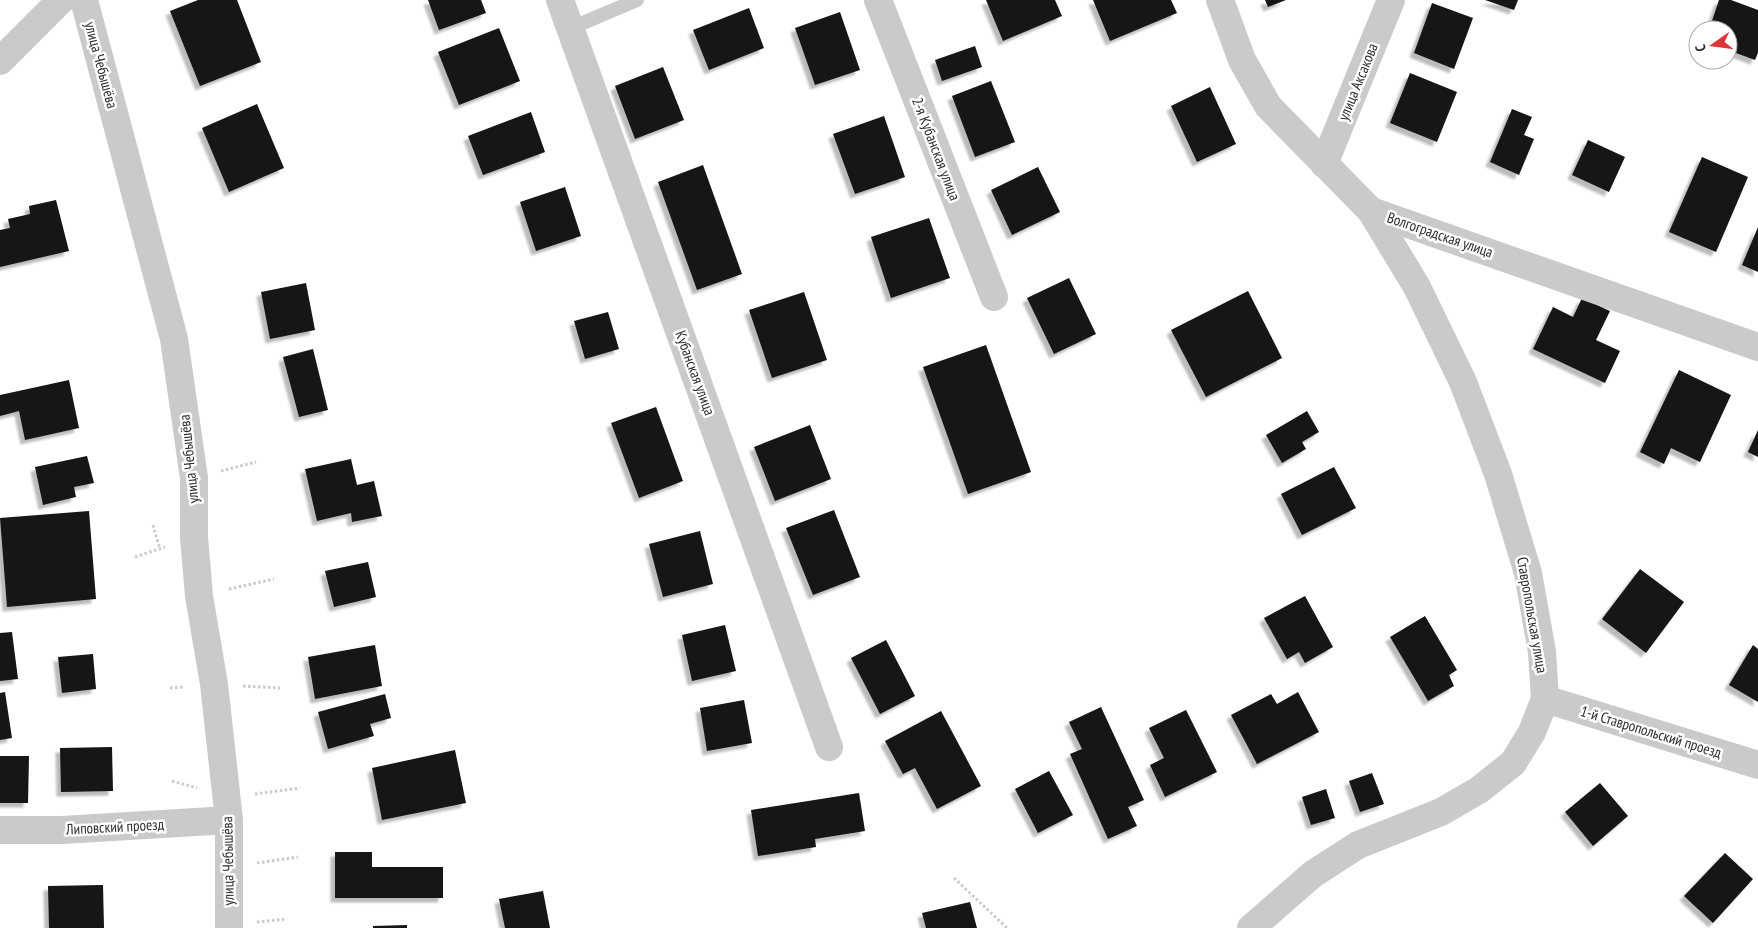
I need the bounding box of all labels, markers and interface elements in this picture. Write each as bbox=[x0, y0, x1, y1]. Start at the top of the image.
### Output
street label: улица Чебышёва bbox=[81, 19, 122, 110]
north arrow bbox=[1688, 20, 1738, 70]
street label: улица Аксакова bbox=[1333, 40, 1382, 123]
text: С bbox=[1691, 42, 1710, 53]
street label: 2-я Кубанская улица bbox=[908, 95, 965, 203]
street label: Волгоградская улица bbox=[1385, 208, 1496, 262]
street label: Кубанская улица bbox=[671, 328, 720, 418]
street label: улица Чебышёва bbox=[174, 414, 203, 504]
street label: Ставропольская улица bbox=[1513, 555, 1552, 674]
street label: 1-й Ставропольский проезд bbox=[1578, 701, 1724, 762]
street label: Липовский проезд bbox=[64, 814, 165, 839]
street label: улица Чебышёва bbox=[217, 816, 238, 906]

